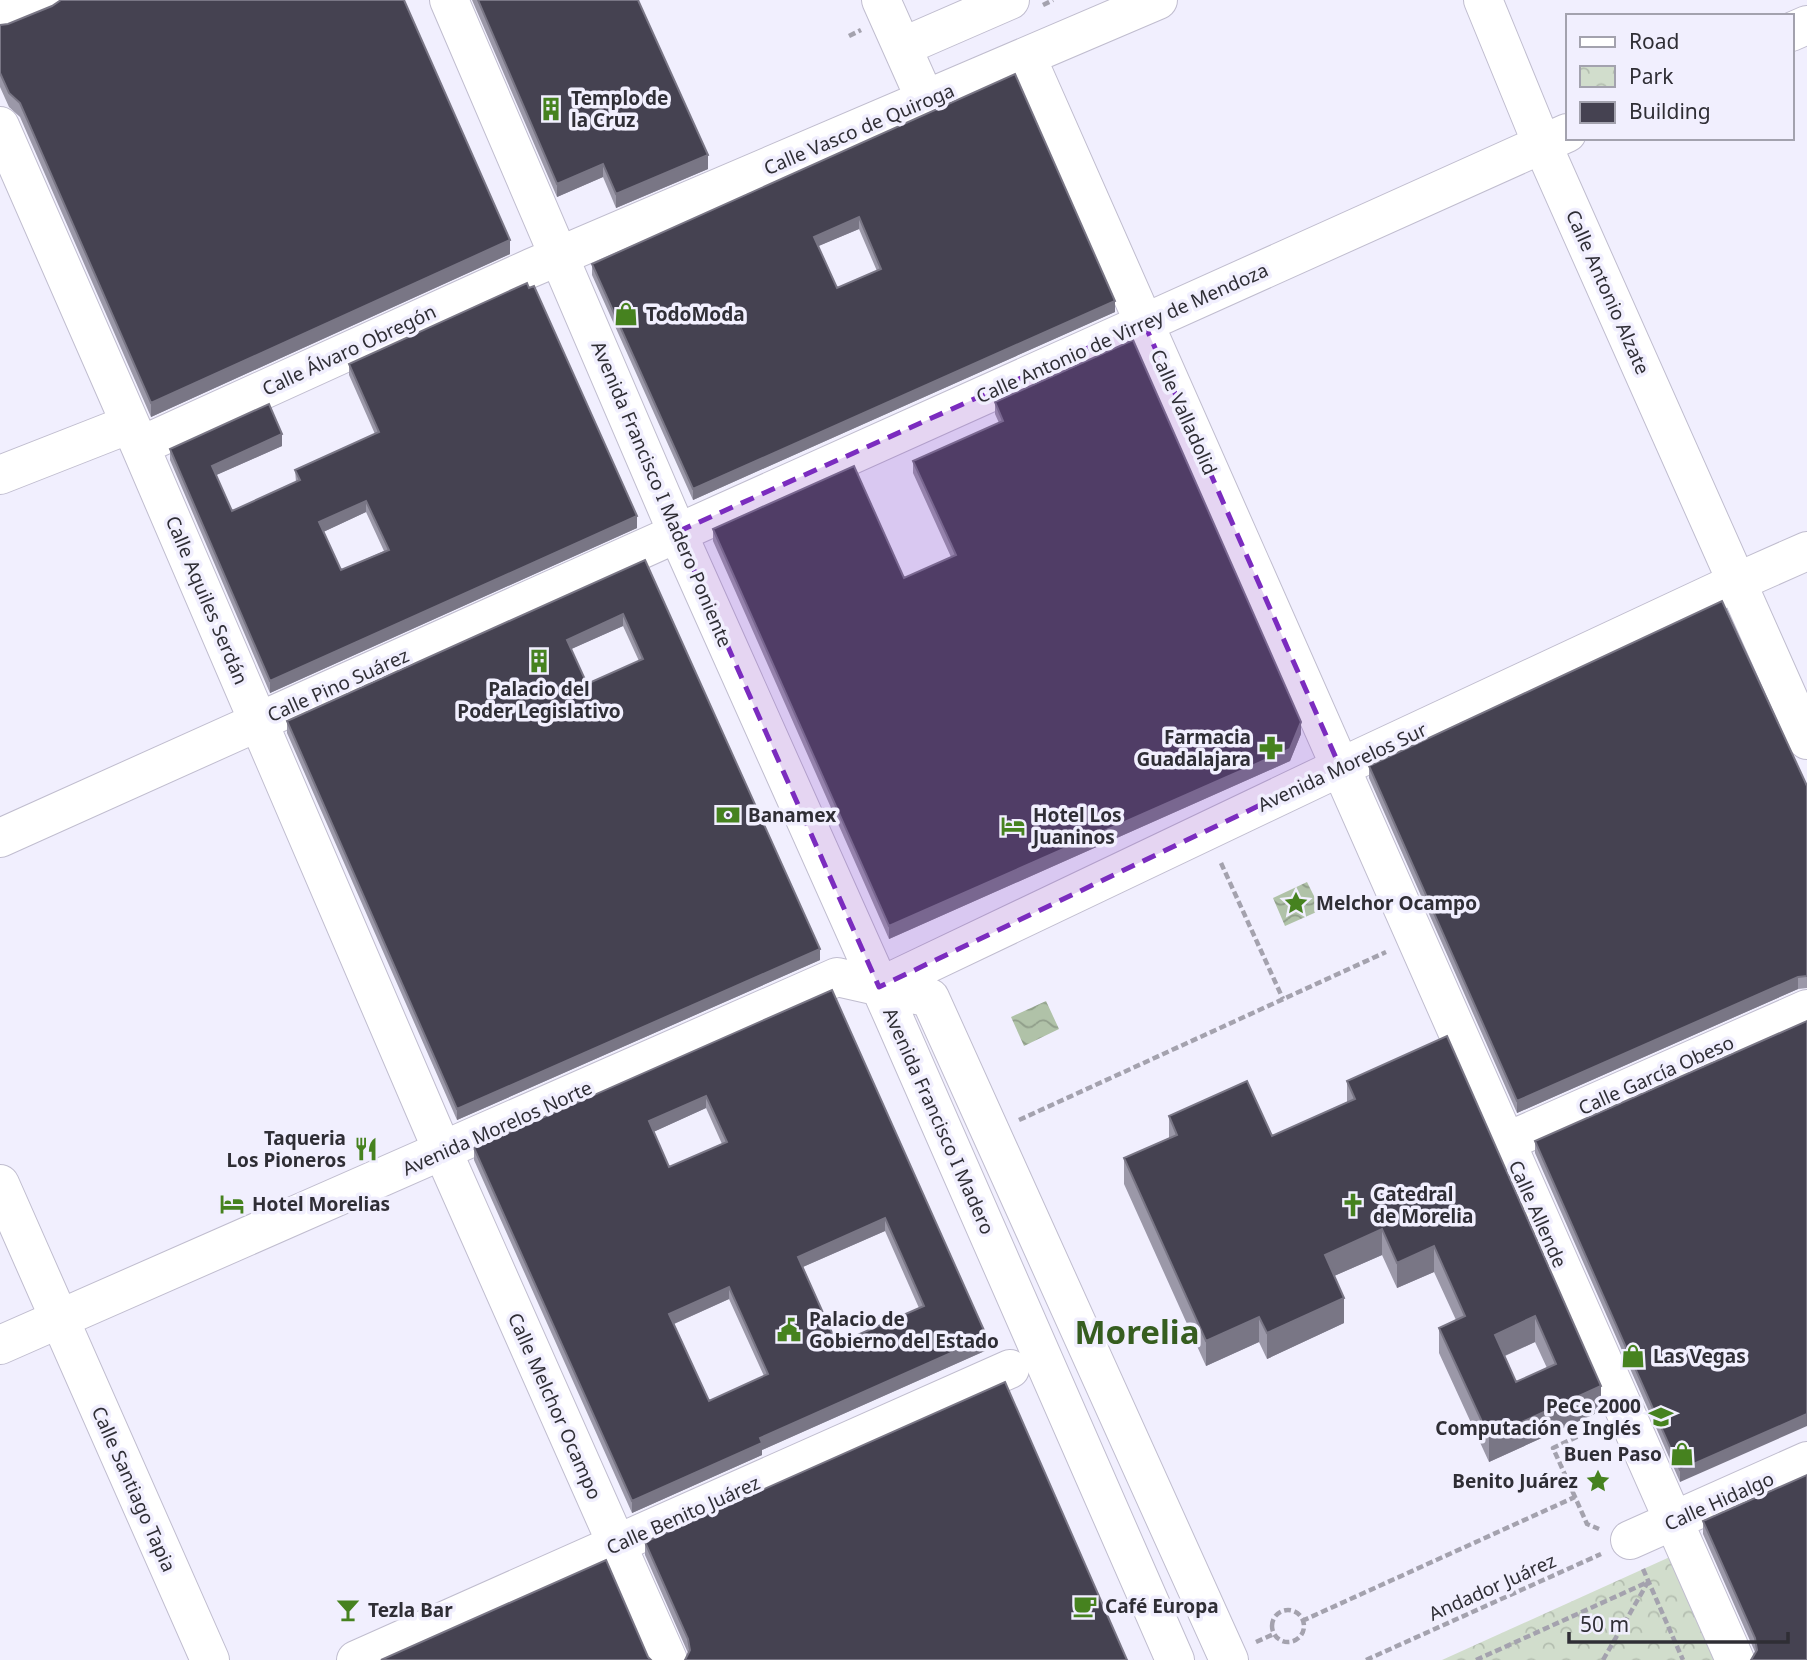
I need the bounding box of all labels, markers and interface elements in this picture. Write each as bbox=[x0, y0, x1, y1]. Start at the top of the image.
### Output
legend bbox=[1566, 14, 1793, 140]
text: Road bbox=[1629, 27, 1679, 55]
text: Park bbox=[1629, 62, 1674, 90]
street label: Calle Vasco de Quiroga bbox=[760, 77, 958, 181]
place label: Templo de la Cruz bbox=[571, 85, 668, 133]
building icon: Templo de la Cruz bbox=[537, 95, 565, 123]
text: Building bbox=[1629, 97, 1711, 125]
street label: Calle Antonio Alzate bbox=[1560, 206, 1656, 378]
street label: Calle Antonio de Virrey de Mendoza bbox=[972, 257, 1272, 409]
street label: Calle Álvaro Obregón bbox=[258, 298, 440, 402]
shop icon: TodoModa bbox=[612, 300, 640, 328]
place label: TodoModa bbox=[646, 301, 745, 327]
street label: Avenida Francisco I Madero Poniente bbox=[586, 337, 738, 651]
street label: Calle Valladolid bbox=[1145, 345, 1223, 479]
street label: Calle Aquiles Serdán bbox=[160, 512, 254, 688]
street label: Calle Pino Suárez bbox=[263, 642, 413, 728]
building icon: Palacio del Poder Legislativo bbox=[525, 647, 553, 675]
place label: Palacio del Poder Legislativo bbox=[457, 676, 621, 724]
street label: Avenida Morelos Sur bbox=[1253, 716, 1431, 818]
place label: Farmacia Guadalajara bbox=[1137, 724, 1251, 772]
pharmacy icon: Farmacia Guadalajara bbox=[1257, 734, 1285, 762]
bank icon: Banamex bbox=[714, 801, 742, 829]
place label: Banamex bbox=[748, 802, 836, 828]
place label: Hotel Los Juaninos bbox=[1031, 802, 1122, 850]
hotel icon: Hotel Los Juaninos bbox=[999, 812, 1027, 840]
place icon: Melchor Ocampo bbox=[1282, 889, 1310, 917]
place label: Melchor Ocampo bbox=[1316, 890, 1477, 916]
street label: Avenida Francisco I Madero bbox=[877, 1004, 1001, 1238]
street label: Calle García Obeso bbox=[1574, 1029, 1738, 1121]
street label: Avenida Morelos Norte bbox=[398, 1074, 596, 1182]
place label: Taqueria Los Pioneros bbox=[226, 1125, 346, 1173]
restaurant icon: Taqueria Los Pioneros bbox=[352, 1135, 380, 1163]
street label: Calle Allende bbox=[1503, 1156, 1573, 1272]
place label: Catedral de Morelia bbox=[1373, 1181, 1473, 1229]
hotel icon: Hotel Morelias bbox=[218, 1190, 246, 1218]
place label: Hotel Morelias bbox=[252, 1191, 390, 1217]
church icon: Catedral de Morelia bbox=[1339, 1191, 1367, 1219]
place label: Palacio de Gobierno del Estado bbox=[809, 1306, 999, 1354]
street label: Calle Melchor Ocampo bbox=[502, 1309, 608, 1503]
district label: Morelia bbox=[1074, 1309, 1200, 1354]
public building icon: Palacio de Gobierno del Estado bbox=[775, 1316, 803, 1344]
shop icon: Las Vegas bbox=[1619, 1342, 1647, 1370]
place label: Las Vegas bbox=[1653, 1343, 1746, 1369]
place label: PeCe 2000 Computación e Inglés bbox=[1435, 1393, 1641, 1441]
street label: Calle Santiago Tapia bbox=[86, 1402, 182, 1576]
school or university icon: PeCe 2000 Computación e Inglés bbox=[1647, 1403, 1675, 1431]
shop icon: Buen Paso bbox=[1668, 1440, 1696, 1468]
place label: Buen Paso bbox=[1564, 1441, 1662, 1467]
street label: Calle Hidalgo bbox=[1660, 1465, 1778, 1537]
place icon: Benito Juárez bbox=[1584, 1467, 1612, 1495]
place label: Benito Juárez bbox=[1452, 1468, 1578, 1494]
street label: Calle Benito Juárez bbox=[602, 1469, 764, 1561]
street label: Andador Juárez bbox=[1424, 1547, 1560, 1627]
cafe icon: Café Europa bbox=[1071, 1592, 1099, 1620]
place label: Café Europa bbox=[1105, 1593, 1219, 1619]
bar icon: Tezla Bar bbox=[334, 1596, 362, 1624]
place label: Tezla Bar bbox=[368, 1597, 453, 1623]
scale bar bbox=[1569, 1600, 1788, 1644]
text: 50 m bbox=[1580, 1610, 1629, 1638]

